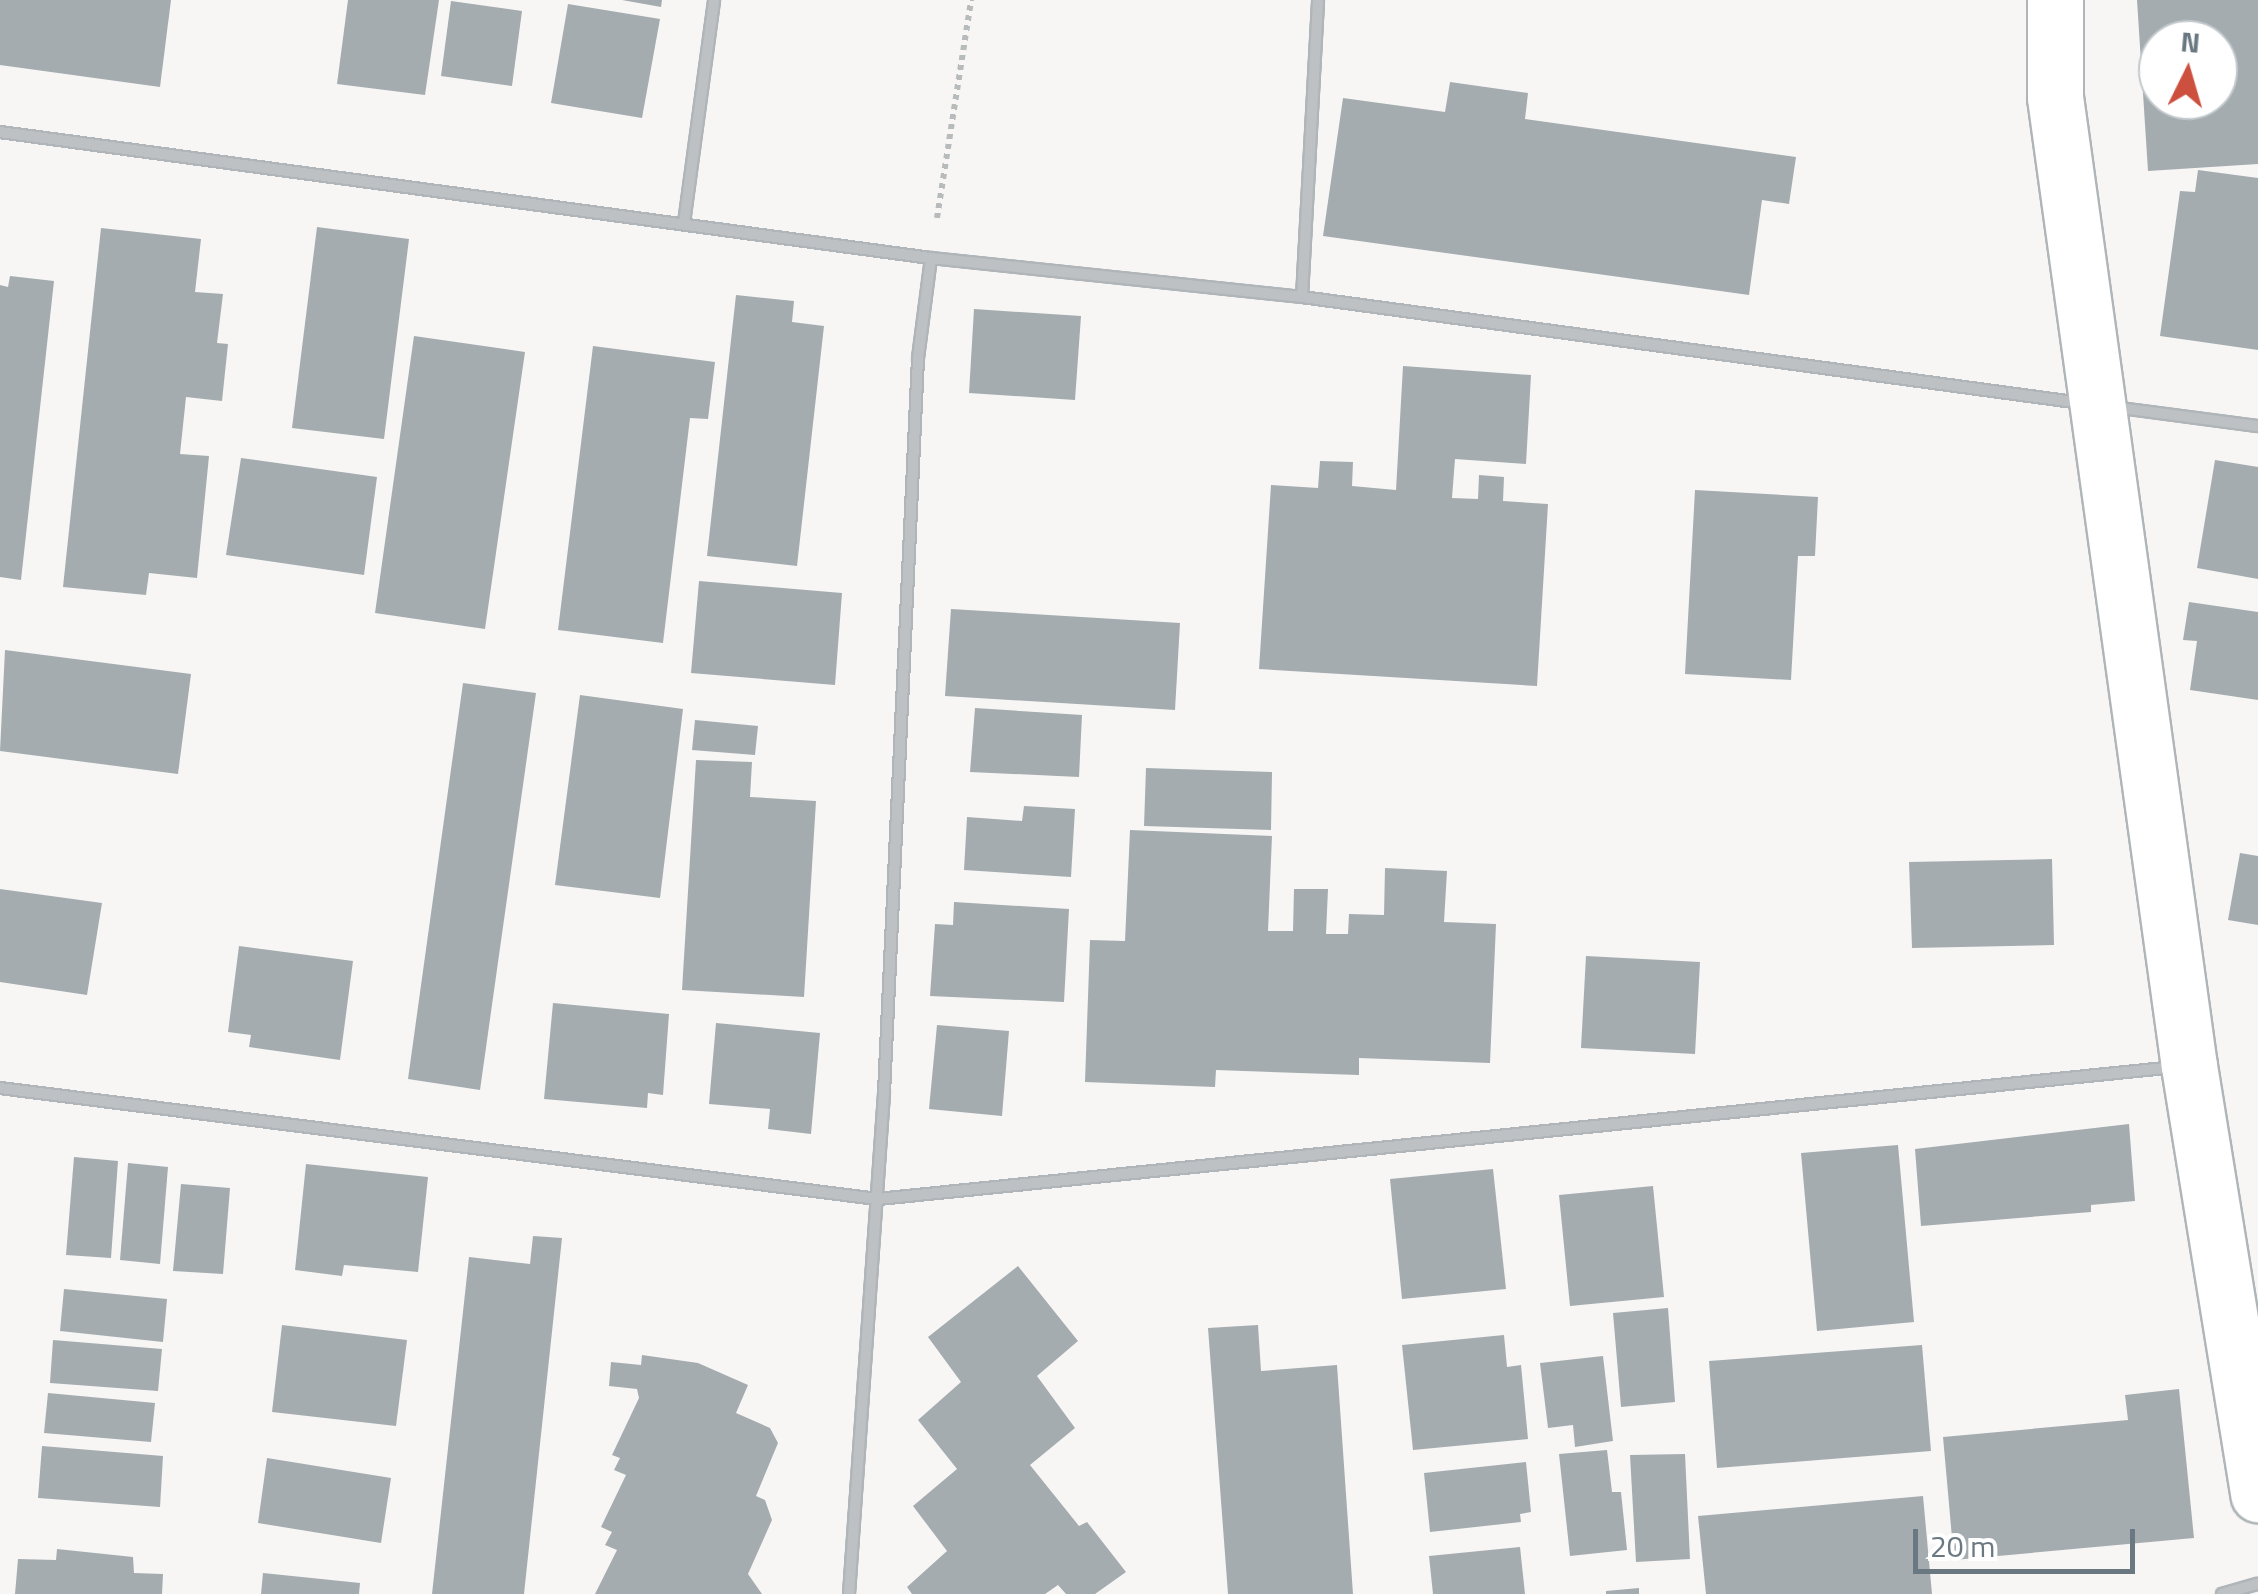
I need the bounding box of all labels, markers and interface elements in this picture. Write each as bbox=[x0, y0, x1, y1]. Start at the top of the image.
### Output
text: N bbox=[2179, 19, 2202, 64]
north arrow bbox=[2138, 20, 2238, 120]
scale bar bbox=[1918, 1509, 2140, 1571]
text: 20 m bbox=[1930, 1523, 1995, 1569]

